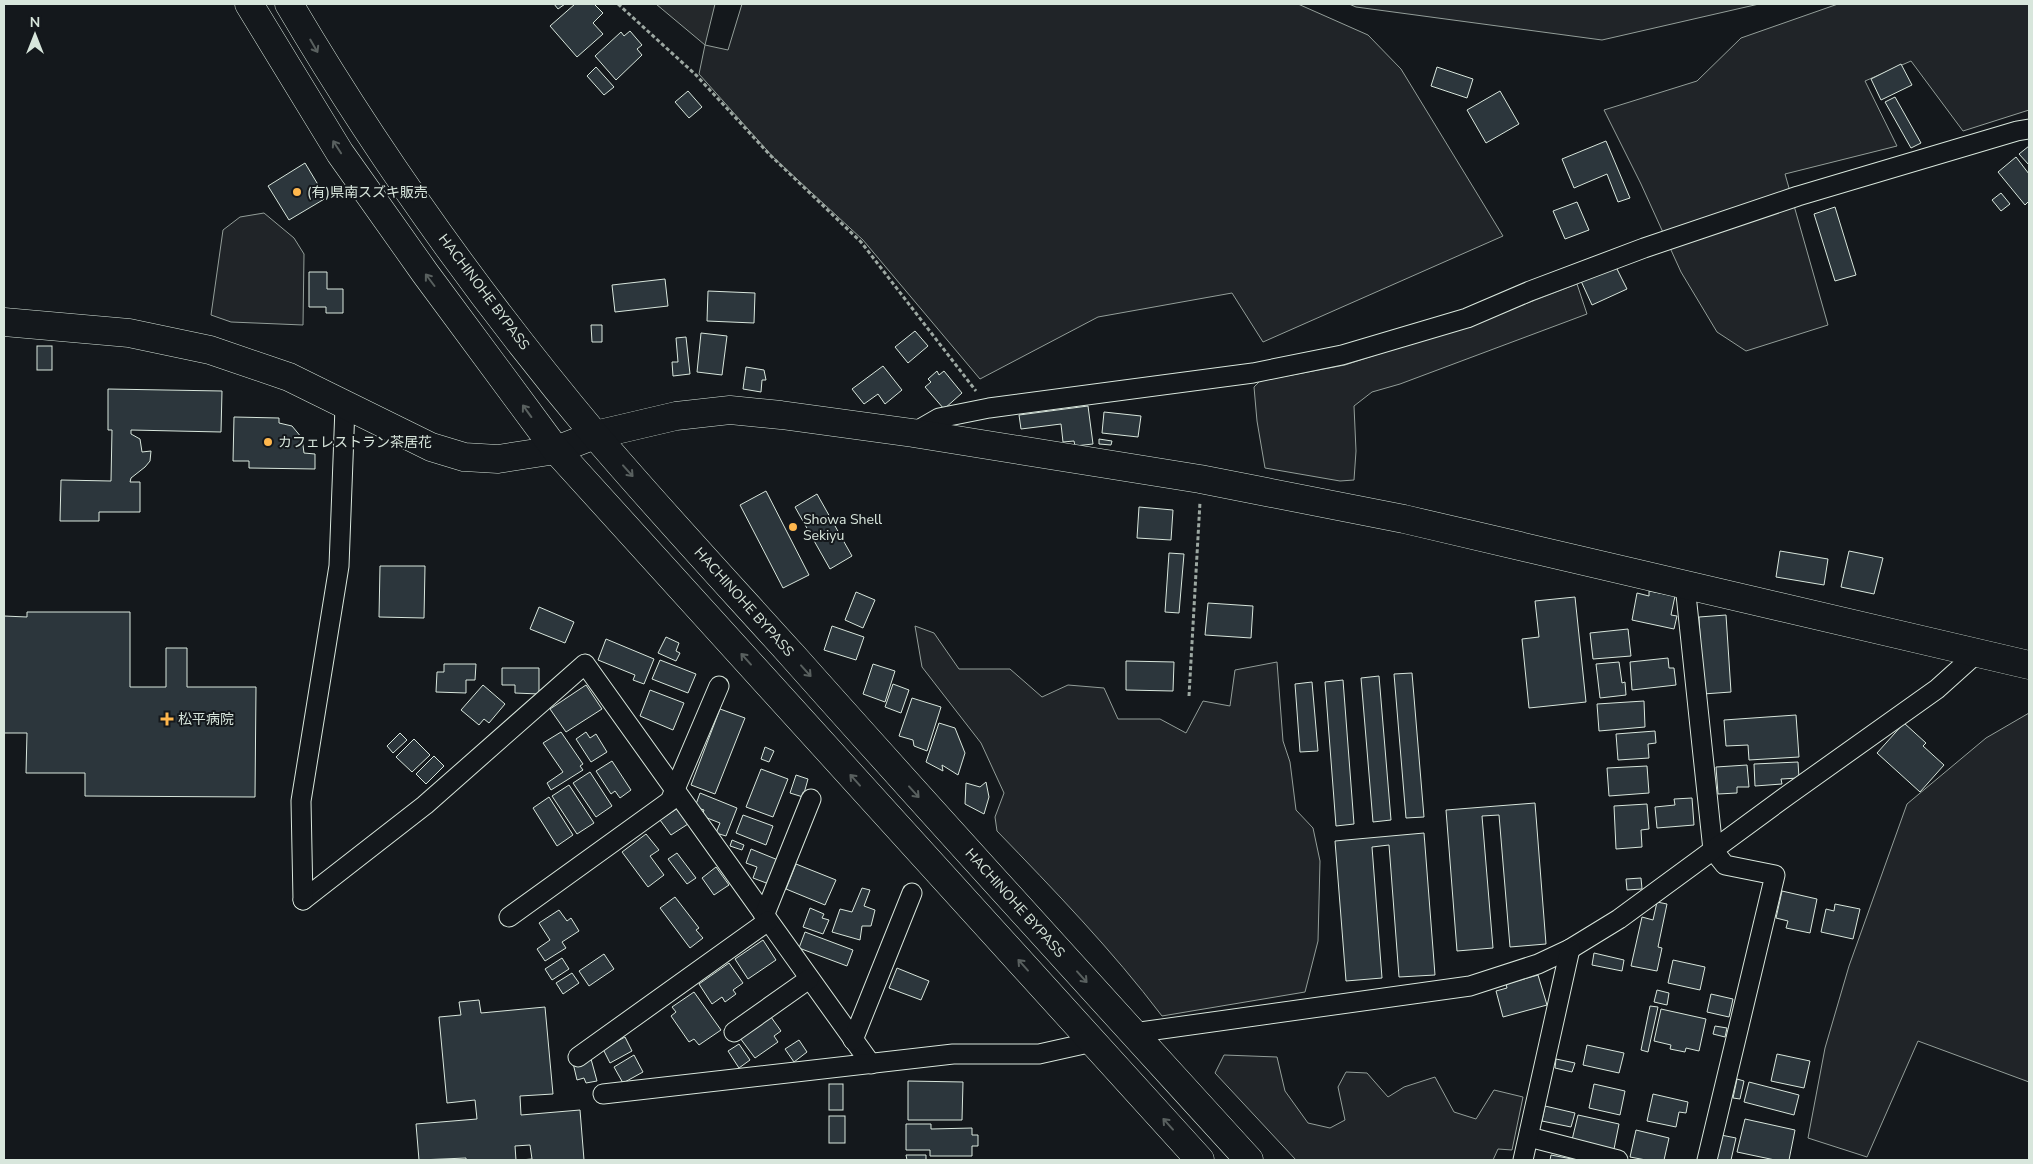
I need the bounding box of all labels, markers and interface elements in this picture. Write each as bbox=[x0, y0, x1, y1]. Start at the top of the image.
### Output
north arrow bbox=[10, 10, 60, 60]
text: N bbox=[30, 13, 40, 32]
one-way arrow bbox=[309, 38, 319, 52]
one-way arrow bbox=[332, 141, 342, 155]
place label: (有)県南スズキ販売 bbox=[307, 183, 428, 202]
marker: (有)県南スズキ販売 bbox=[291, 186, 303, 198]
street label: HACHINOHE BYPASS bbox=[434, 230, 534, 354]
one-way arrow bbox=[425, 274, 436, 287]
one-way arrow bbox=[522, 404, 532, 418]
place label: カフェレストラン茶居花 bbox=[278, 433, 432, 452]
marker: カフェレストラン茶居花 bbox=[262, 436, 274, 448]
one-way arrow bbox=[622, 465, 634, 478]
place label: Showa Shell Sekiyu bbox=[803, 510, 883, 545]
marker: Showa Shell Sekiyu bbox=[787, 521, 799, 533]
street label: HACHINOHE BYPASS bbox=[690, 543, 798, 661]
one-way arrow bbox=[740, 653, 752, 666]
one-way arrow bbox=[800, 664, 811, 677]
place label: 松平病院 bbox=[178, 710, 234, 729]
marker: 松平病院 bbox=[160, 712, 174, 726]
one-way arrow bbox=[849, 773, 861, 786]
one-way arrow bbox=[908, 786, 920, 799]
street label: HACHINOHE BYPASS bbox=[961, 844, 1069, 962]
one-way arrow bbox=[1017, 958, 1029, 971]
one-way arrow bbox=[1076, 971, 1088, 984]
one-way arrow bbox=[1162, 1118, 1174, 1131]

